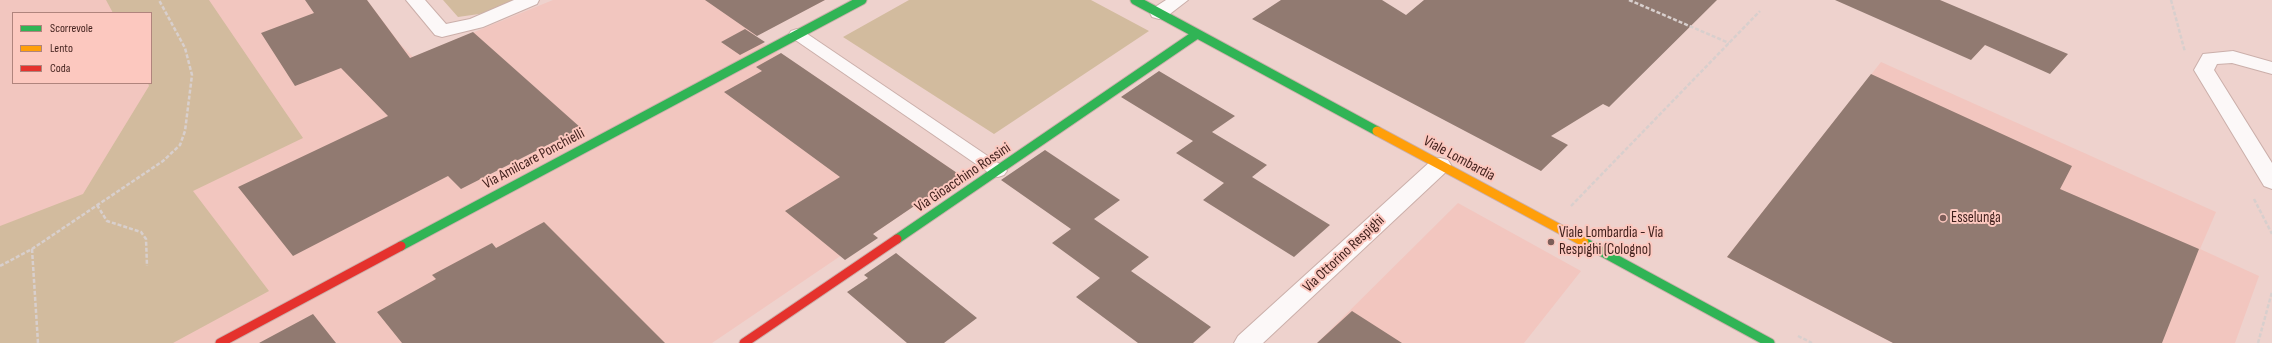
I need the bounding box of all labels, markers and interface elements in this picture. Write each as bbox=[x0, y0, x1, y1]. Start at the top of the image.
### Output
legend bbox=[12, 12, 152, 84]
text: Scorrevole bbox=[50, 21, 93, 36]
text: Lento bbox=[50, 41, 73, 56]
text: Coda bbox=[50, 61, 70, 76]
street label: Via Amilcare Ponchielli bbox=[480, 125, 588, 193]
street label: Viale Lombardia bbox=[1420, 133, 1498, 185]
street label: Via Gioacchino Rossini bbox=[912, 139, 1014, 217]
place label: Esselunga bbox=[1951, 209, 2001, 227]
street label: Via Ottorino Respighi bbox=[1300, 212, 1388, 296]
marker: Esselunga bbox=[1938, 213, 1948, 223]
place label: Viale Lombardia - Via Respighi (Cologno) bbox=[1559, 224, 1663, 259]
marker: Viale Lombardia - Via Respighi (Cologno) bbox=[1546, 237, 1556, 247]

